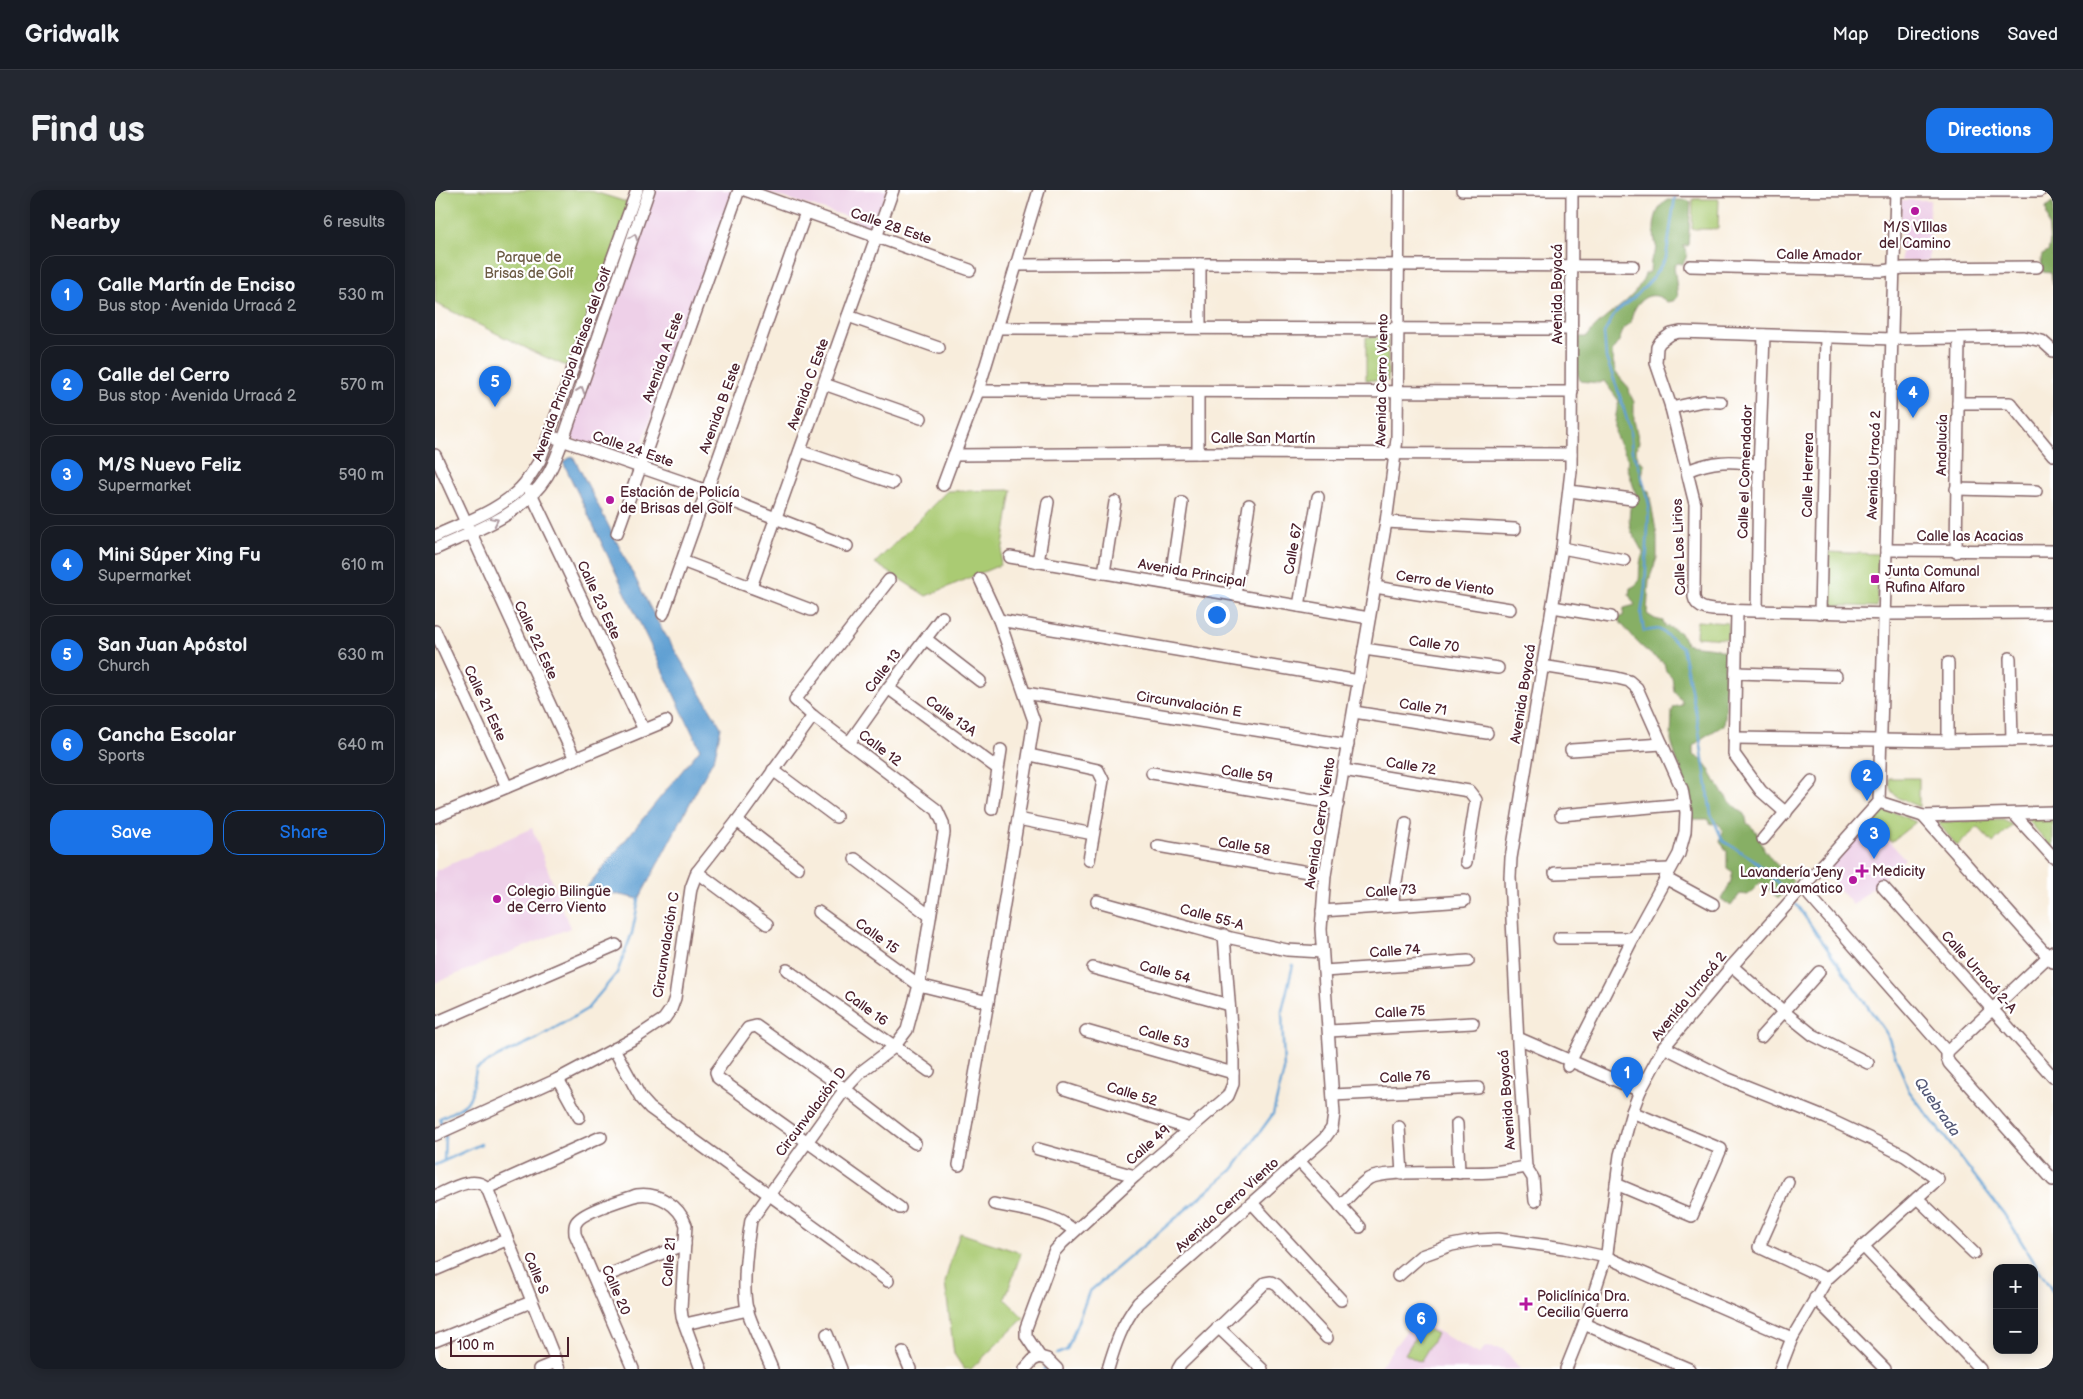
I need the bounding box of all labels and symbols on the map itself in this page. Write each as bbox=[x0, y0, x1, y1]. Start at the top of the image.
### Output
street label: Calle 28 Este bbox=[848, 204, 934, 248]
marker: M/S VIllas del Camino bbox=[1909, 205, 1921, 217]
place label: M/S VIllas del Camino bbox=[1879, 219, 1951, 252]
one-way arrow bbox=[628, 233, 638, 241]
street label: Avenida Boyacá bbox=[1549, 244, 1566, 344]
street label: Calle Amador bbox=[1776, 246, 1863, 264]
park label: Parque de Brisas de Golf bbox=[484, 249, 574, 282]
street label: Avenida Principal Brisas del Golf bbox=[529, 264, 615, 463]
street label: Avenida A Este bbox=[639, 310, 687, 404]
street label: Avenida Cerro Viento bbox=[1372, 313, 1392, 447]
street label: Avenida C Este bbox=[784, 336, 832, 432]
street label: Avenida B Este bbox=[696, 360, 744, 456]
pin: 5 bbox=[479, 366, 511, 407]
pin: 4 bbox=[1897, 377, 1929, 418]
one-way arrow bbox=[575, 386, 585, 395]
street label: Calle el Comendador bbox=[1734, 404, 1756, 539]
street label: Avenida Urracá 2 bbox=[1864, 409, 1884, 520]
street label: Andalucía bbox=[1933, 414, 1951, 476]
street label: Calle 24 Este bbox=[590, 427, 676, 471]
street label: Calle San Martín bbox=[1211, 430, 1315, 447]
street label: Calle Herrera bbox=[1799, 432, 1817, 518]
place label: Estación de Policía de Brisas del Golf bbox=[620, 484, 740, 517]
marker: Estación de Policía de Brisas del Golf bbox=[604, 494, 616, 506]
street label: Calle Los Lirios bbox=[1669, 498, 1689, 596]
one-way arrow bbox=[490, 517, 499, 527]
street label: Calle 67 bbox=[1280, 522, 1306, 576]
street label: Calle las Acacias bbox=[1917, 528, 2024, 545]
street label: Avenida Principal bbox=[1137, 555, 1247, 591]
street label: Calle 23 Este bbox=[573, 558, 625, 642]
place label: Junta Comunal Rufina Alfaro bbox=[1885, 563, 1980, 596]
street label: Cerro de Viento bbox=[1395, 567, 1495, 599]
marker: Junta Comunal Rufina Alfaro bbox=[1869, 573, 1881, 585]
street label: Calle 22 Este bbox=[510, 598, 562, 682]
your location bbox=[1204, 602, 1230, 628]
street label: Calle 70 bbox=[1408, 632, 1460, 656]
street label: Avenida Boyacá bbox=[1507, 643, 1539, 745]
street label: Calle 13 bbox=[861, 646, 905, 696]
street label: Calle 21 Este bbox=[460, 662, 510, 744]
street label: Circunvalación E bbox=[1135, 687, 1243, 721]
street label: Calle 13A bbox=[922, 692, 980, 740]
street label: Calle 71 bbox=[1398, 695, 1448, 719]
street label: Calle 12 bbox=[855, 726, 906, 770]
street label: Calle 72 bbox=[1385, 754, 1438, 778]
street label: Avenida Cerro Viento bbox=[1301, 756, 1339, 890]
pin: 2 bbox=[1851, 760, 1883, 801]
street label: Calle 59 bbox=[1220, 762, 1274, 786]
pin: 3 bbox=[1858, 818, 1890, 859]
street label: Calle 58 bbox=[1217, 833, 1271, 859]
place label: Medicity bbox=[1872, 863, 1926, 880]
place label: Lavandería Jeny y Lavamatico bbox=[1740, 864, 1844, 897]
marker: Medicity bbox=[1856, 865, 1868, 877]
marker: Lavandería Jeny y Lavamatico bbox=[1847, 874, 1859, 886]
street label: Calle 73 bbox=[1365, 881, 1417, 901]
place label: Colegio Bilingüe de Cerro Viento bbox=[507, 883, 611, 916]
street label: Circunvalación C bbox=[649, 891, 683, 999]
marker: Colegio Bilingüe de Cerro Viento bbox=[491, 893, 503, 905]
street label: Calle 55-A bbox=[1178, 900, 1246, 934]
street label: Calle 15 bbox=[852, 915, 902, 957]
street label: Calle Urracá 2-A bbox=[1938, 927, 2021, 1017]
street label: Calle 74 bbox=[1369, 941, 1422, 961]
street label: Avenida Urracá 2 bbox=[1648, 948, 1730, 1044]
street label: Calle 54 bbox=[1137, 957, 1193, 987]
street label: Calle 16 bbox=[841, 986, 892, 1030]
street label: Calle 75 bbox=[1374, 1002, 1426, 1022]
street label: Calle 53 bbox=[1136, 1022, 1192, 1052]
street label: Avenida Boyacá bbox=[1495, 1049, 1519, 1151]
pin: 1 bbox=[1611, 1057, 1643, 1098]
street label: Circunvalación D bbox=[772, 1064, 850, 1160]
street label: Calle 76 bbox=[1379, 1067, 1431, 1087]
water label: Quebrada bbox=[1910, 1074, 1964, 1140]
street label: Calle 52 bbox=[1104, 1078, 1160, 1110]
street label: Calle 49 bbox=[1123, 1121, 1173, 1169]
street label: Avenida Cerro Viento bbox=[1172, 1154, 1282, 1256]
street label: Calle 21 bbox=[659, 1237, 679, 1287]
street label: Calle S bbox=[520, 1249, 552, 1297]
street label: Calle 20 bbox=[598, 1262, 634, 1318]
place label: Policlínica Dra. Cecilia Guerra bbox=[1537, 1288, 1630, 1321]
marker: Policlínica Dra. Cecilia Guerra bbox=[1519, 1297, 1533, 1311]
pin: 6 bbox=[1405, 1303, 1437, 1344]
scale bar bbox=[450, 1334, 569, 1357]

